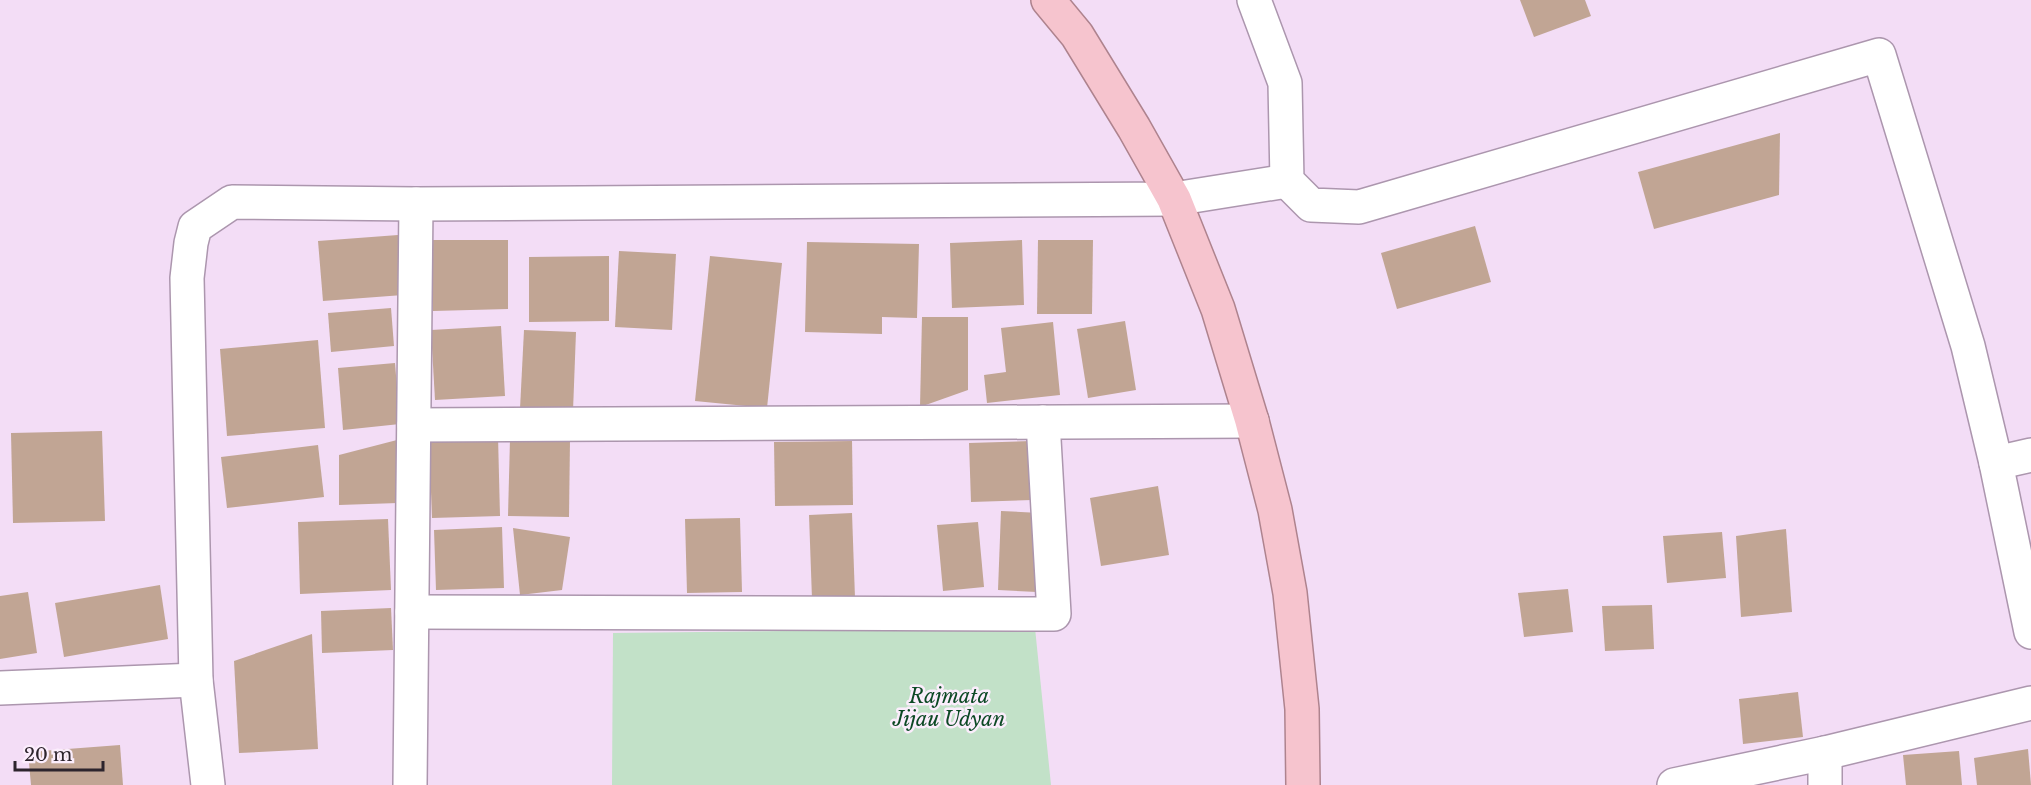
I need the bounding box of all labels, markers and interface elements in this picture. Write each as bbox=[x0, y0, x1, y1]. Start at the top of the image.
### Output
park label: Rajmata Jijau Udyan bbox=[892, 684, 1005, 731]
scale bar bbox=[15, 734, 104, 772]
text: 20 m bbox=[24, 744, 72, 766]

